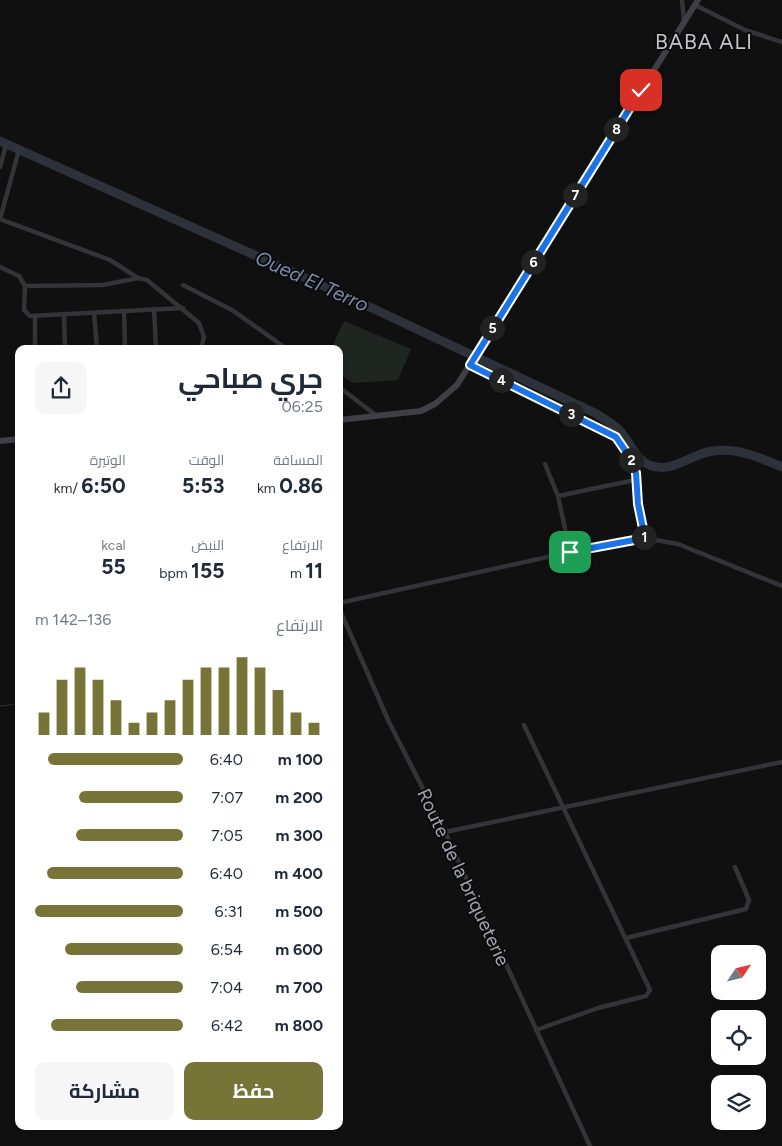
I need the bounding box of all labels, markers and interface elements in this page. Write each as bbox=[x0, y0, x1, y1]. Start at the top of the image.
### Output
district label: BABA ALI bbox=[655, 29, 753, 54]
pin bbox=[620, 69, 662, 111]
icon: check bbox=[627, 76, 655, 104]
pin: 8 bbox=[604, 116, 628, 142]
text: 8 bbox=[612, 121, 621, 138]
pin: 7 bbox=[562, 182, 588, 208]
text: 7 bbox=[572, 187, 579, 204]
water label: Oued El Terro bbox=[252, 245, 373, 317]
pin: 6 bbox=[520, 250, 546, 274]
text: 6 bbox=[529, 254, 538, 271]
pin: 5 bbox=[480, 316, 504, 340]
text: 5 bbox=[488, 320, 497, 337]
text: جري صباحي bbox=[178, 361, 323, 395]
button: share bbox=[35, 362, 87, 414]
pin: 4 bbox=[488, 368, 514, 392]
text: 4 bbox=[497, 372, 506, 389]
text: 06:25 bbox=[281, 397, 323, 416]
pin: 3 bbox=[558, 402, 584, 426]
text: 3 bbox=[568, 406, 575, 423]
pin: 2 bbox=[618, 448, 644, 472]
text: الوتيرة bbox=[90, 452, 126, 469]
text: الوقت bbox=[189, 452, 224, 469]
text: المسافة bbox=[273, 452, 323, 469]
text: 2 bbox=[627, 452, 636, 469]
text: 6:50 bbox=[81, 473, 126, 498]
text: 5:53 bbox=[182, 473, 224, 498]
text: 0.86 bbox=[279, 473, 323, 498]
text: /km bbox=[54, 480, 81, 497]
text: km bbox=[257, 480, 279, 497]
pin: 1 bbox=[632, 524, 656, 550]
text: 1 bbox=[642, 529, 647, 546]
pin bbox=[549, 531, 591, 573]
text: kcal bbox=[101, 537, 126, 554]
text: النبض bbox=[191, 537, 224, 554]
text: الارتفاع bbox=[282, 537, 323, 554]
icon: arrive bbox=[556, 538, 584, 566]
text: 55 bbox=[101, 554, 126, 579]
text: 155 bbox=[191, 558, 224, 583]
text: 11 bbox=[305, 558, 323, 583]
text: bpm bbox=[159, 565, 191, 582]
text: m bbox=[290, 565, 305, 582]
text: 136–142 m bbox=[35, 610, 111, 629]
text: الارتفاع bbox=[276, 616, 323, 635]
text: 6:40 bbox=[210, 750, 243, 769]
text: 100 m bbox=[278, 750, 323, 769]
street label: Route de la briqueterie bbox=[412, 785, 515, 970]
text: 7:07 bbox=[212, 788, 243, 807]
text: 200 m bbox=[275, 788, 323, 807]
text: 7:05 bbox=[211, 826, 243, 845]
text: 300 m bbox=[276, 826, 323, 845]
text: 6:40 bbox=[210, 864, 243, 883]
text: 400 m bbox=[274, 864, 323, 883]
text: 6:31 bbox=[215, 902, 243, 921]
text: 500 m bbox=[275, 902, 323, 921]
text: 6:54 bbox=[211, 940, 243, 959]
text: 600 m bbox=[275, 940, 323, 959]
north arrow bbox=[711, 945, 766, 1000]
map controls bbox=[711, 945, 766, 1130]
text: 7:04 bbox=[210, 978, 243, 997]
text: 700 m bbox=[276, 978, 323, 997]
button: locate bbox=[711, 1010, 766, 1065]
text: 6:42 bbox=[211, 1016, 243, 1035]
text: 800 m bbox=[275, 1016, 323, 1035]
button: مشاركة bbox=[35, 1062, 174, 1120]
button: حفظ bbox=[184, 1062, 323, 1120]
button: layers bbox=[711, 1075, 766, 1130]

